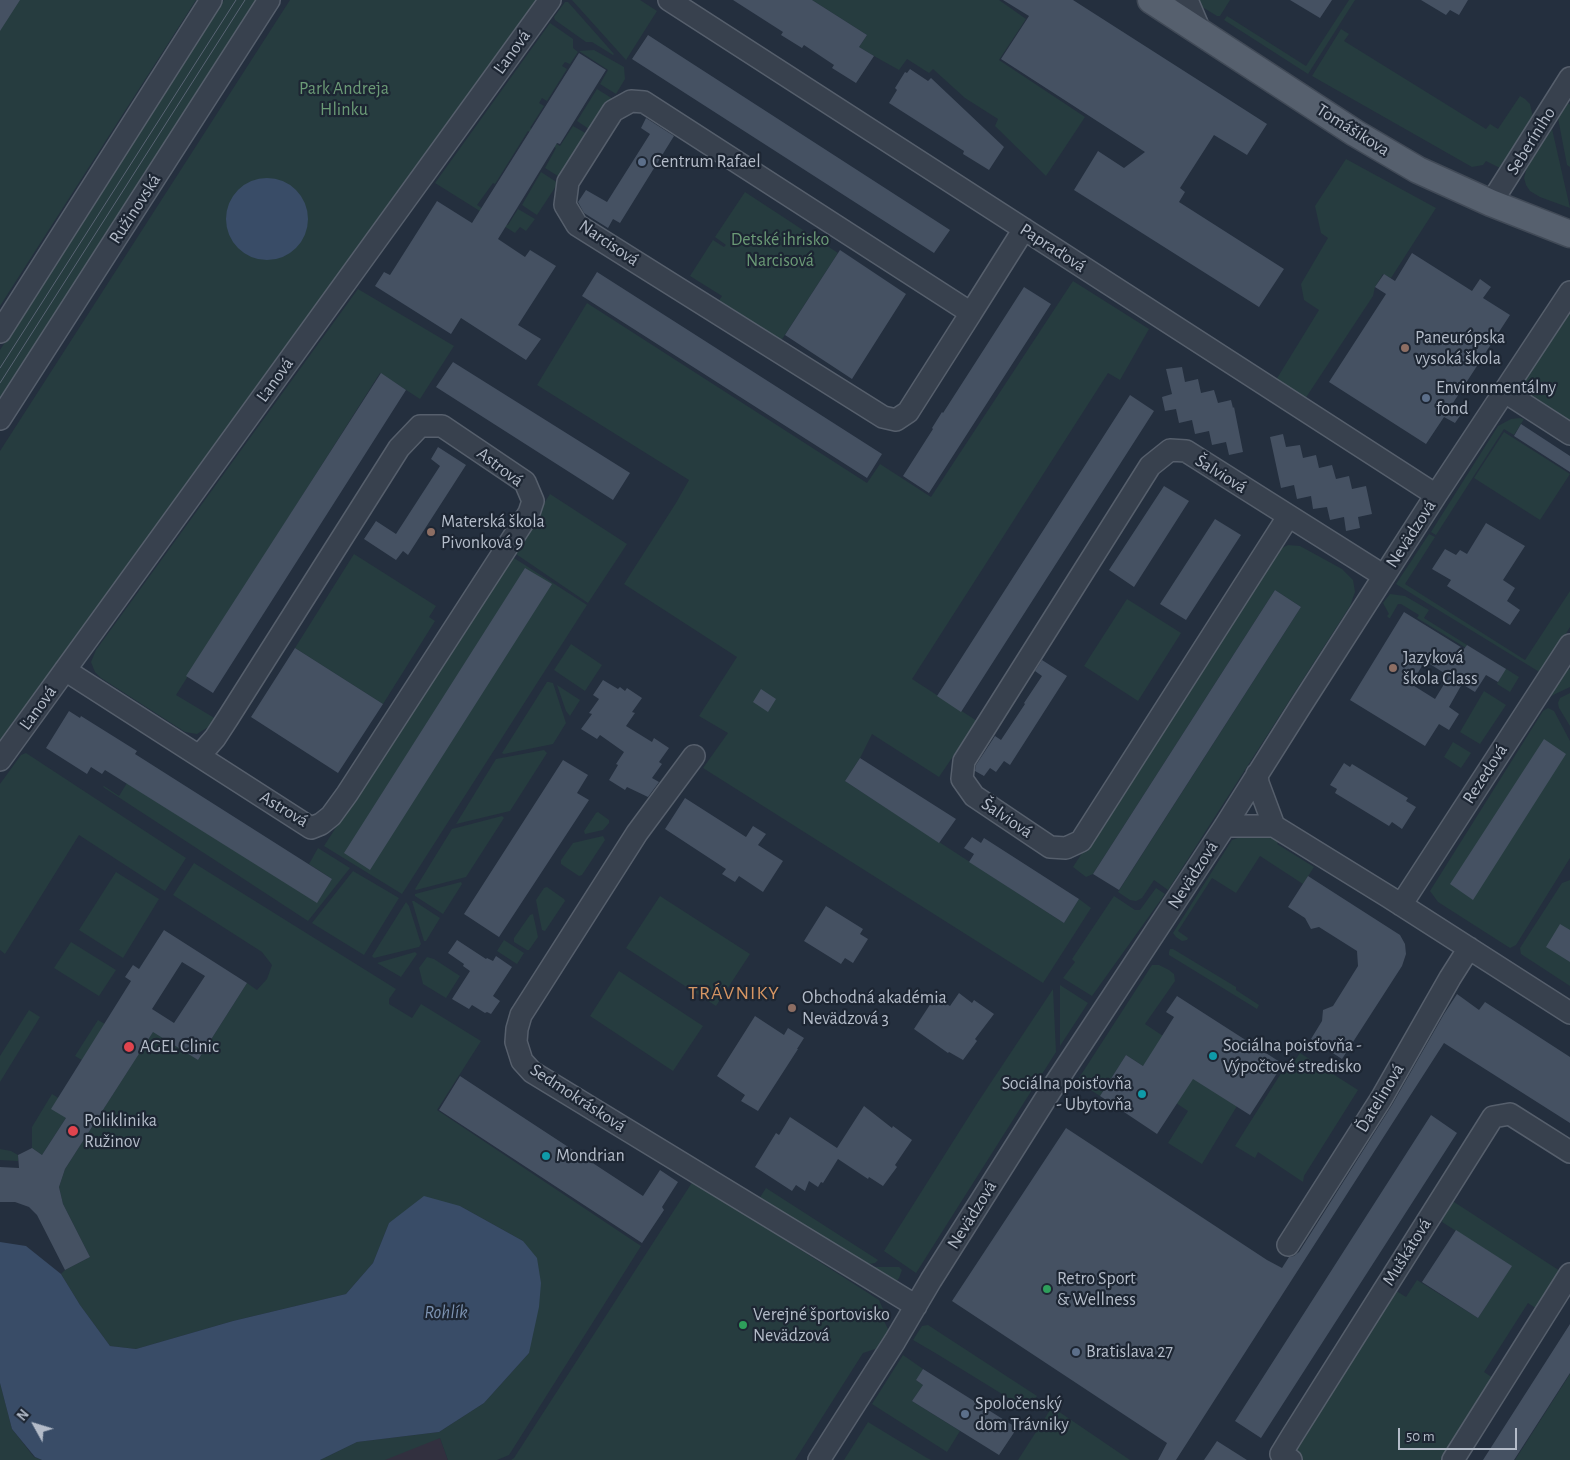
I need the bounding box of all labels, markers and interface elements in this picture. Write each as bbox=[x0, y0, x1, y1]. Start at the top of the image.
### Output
street label: Ľanová bbox=[489, 26, 535, 78]
park label: Park Andreja Hlinku bbox=[299, 78, 389, 120]
street label: Tomášikova bbox=[1312, 99, 1394, 161]
street label: Seberíniho bbox=[1502, 103, 1560, 179]
place label: Centrum Rafael bbox=[652, 151, 761, 173]
marker: Centrum Rafael bbox=[636, 156, 648, 168]
street label: Ružinovská bbox=[104, 170, 166, 248]
street label: Narcisová bbox=[575, 215, 643, 271]
street label: Papraďová bbox=[1016, 219, 1090, 277]
park label: Detské ihrisko Narcisová bbox=[731, 229, 829, 272]
place label: Paneurópska vysoká škola bbox=[1415, 327, 1505, 369]
marker: Paneurópska vysoká škola bbox=[1399, 342, 1411, 354]
street label: Ľanová bbox=[252, 354, 298, 406]
place label: Environmentálny fond bbox=[1436, 377, 1556, 419]
marker: Environmentálny fond bbox=[1420, 392, 1432, 404]
street label: Astrová bbox=[472, 442, 528, 492]
street label: Šalviová bbox=[1191, 450, 1251, 498]
street label: Nevädzová bbox=[1381, 496, 1441, 572]
place label: Materská škola Pivonková 9 bbox=[441, 511, 545, 554]
marker: Materská škola Pivonková 9 bbox=[425, 526, 437, 538]
place label: Jazyková škola Class bbox=[1403, 647, 1478, 690]
marker: Jazyková škola Class bbox=[1387, 662, 1399, 674]
street label: Ľanová bbox=[15, 682, 61, 734]
street label: Rezedová bbox=[1458, 740, 1512, 808]
street label: Astrová bbox=[256, 786, 312, 832]
street label: Šalviová bbox=[977, 793, 1037, 843]
street label: Nevädzová bbox=[1163, 837, 1223, 913]
district label: TRÁVNIKY bbox=[687, 981, 781, 1005]
place label: Obchodná akadémia Nevädzová 3 bbox=[802, 987, 947, 1030]
marker: Obchodná akadémia Nevädzová 3 bbox=[786, 1002, 798, 1014]
place label: Sociálna poisťovňa - Výpočtové stredisko bbox=[1223, 1035, 1362, 1078]
place label: AGEL Clinic bbox=[140, 1036, 219, 1058]
marker: AGEL Clinic bbox=[122, 1040, 136, 1054]
marker: Sociálna poisťovňa - Výpočtové stredisko bbox=[1207, 1050, 1219, 1062]
street label: Sedmokrásková bbox=[526, 1059, 630, 1137]
street label: Ďatelinová bbox=[1351, 1060, 1409, 1136]
place label: Sociálna poisťovňa - Ubytovňa bbox=[1002, 1073, 1132, 1116]
marker: Sociálna poisťovňa - Ubytovňa bbox=[1136, 1088, 1148, 1100]
place label: Poliklinika Ružinov bbox=[84, 1110, 157, 1152]
marker: Poliklinika Ružinov bbox=[66, 1124, 80, 1138]
place label: Mondrian bbox=[556, 1145, 625, 1167]
marker: Mondrian bbox=[540, 1150, 552, 1162]
street label: Nevädzová bbox=[943, 1177, 1001, 1253]
street label: Muškátová bbox=[1378, 1214, 1436, 1290]
place label: Retro Sport & Wellness bbox=[1057, 1268, 1136, 1310]
marker: Retro Sport & Wellness bbox=[1041, 1283, 1053, 1295]
water label: Rohlík bbox=[424, 1301, 468, 1323]
place label: Verejné športovisko Nevädzová bbox=[753, 1304, 890, 1346]
marker: Verejné športovisko Nevädzová bbox=[737, 1319, 749, 1331]
place label: Bratislava 27 bbox=[1086, 1341, 1173, 1363]
marker: Bratislava 27 bbox=[1070, 1346, 1082, 1358]
place label: Spoločenský dom Trávniky bbox=[975, 1393, 1069, 1436]
north arrow bbox=[10, 1400, 60, 1450]
text: N bbox=[15, 1407, 32, 1424]
marker: Spoločenský dom Trávniky bbox=[959, 1408, 971, 1420]
scale bar bbox=[1400, 1418, 1519, 1450]
text: 50 m bbox=[1406, 1429, 1435, 1444]

